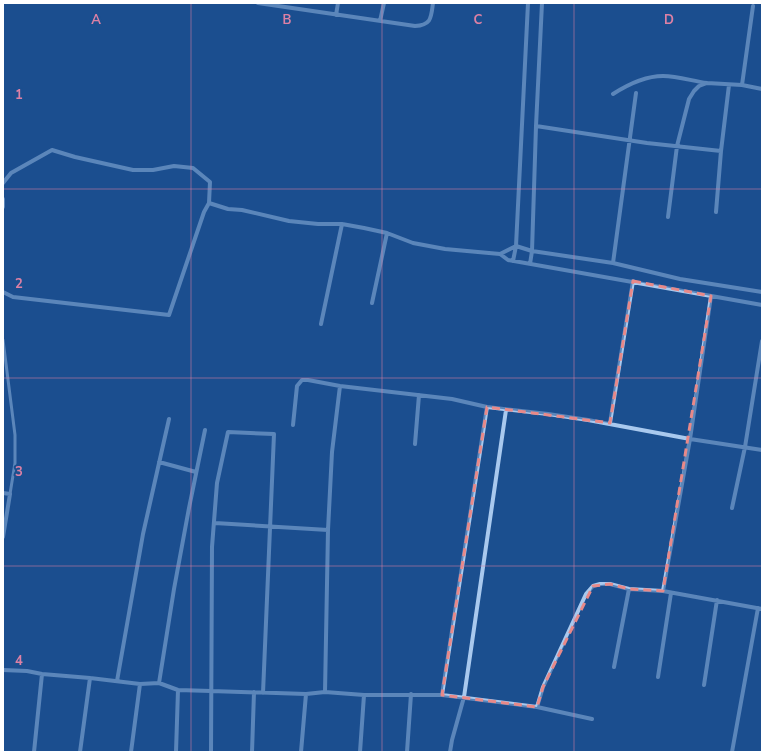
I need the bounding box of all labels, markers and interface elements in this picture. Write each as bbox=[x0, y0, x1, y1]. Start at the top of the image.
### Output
text: A bbox=[91, 11, 101, 29]
text: B bbox=[283, 11, 292, 29]
text: C bbox=[474, 11, 483, 29]
text: D bbox=[664, 11, 674, 29]
text: 1 bbox=[15, 86, 23, 104]
text: 2 bbox=[15, 275, 23, 293]
text: 3 bbox=[15, 463, 23, 481]
text: 4 bbox=[15, 652, 23, 670]

